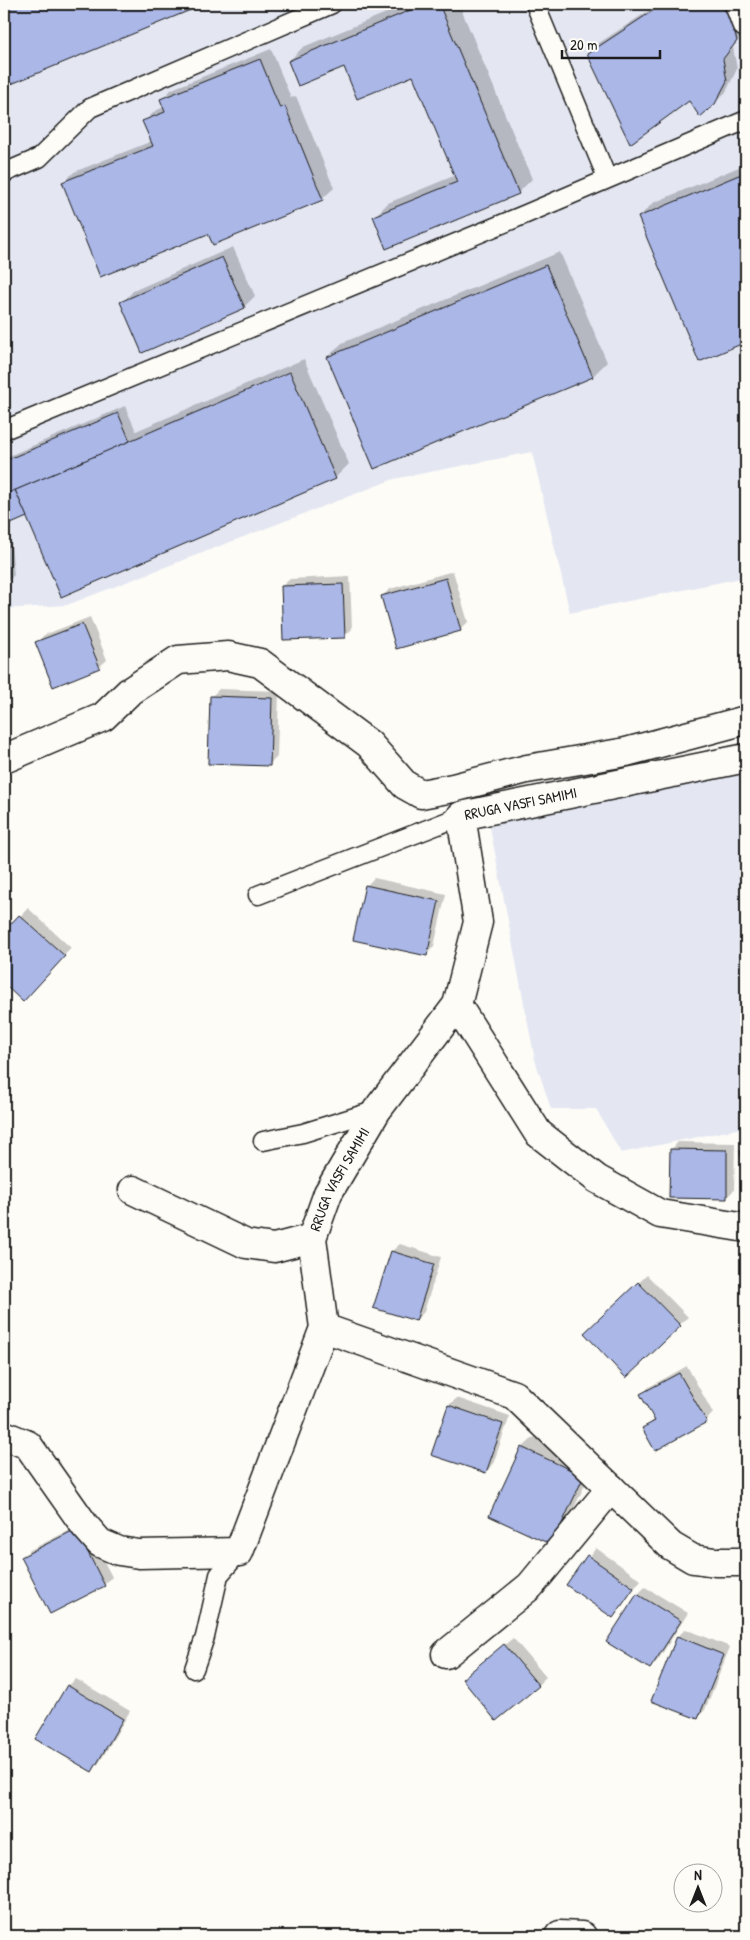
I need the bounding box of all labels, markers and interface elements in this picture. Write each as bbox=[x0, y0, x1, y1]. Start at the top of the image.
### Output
scale bar bbox=[562, 28, 660, 60]
text: 20 m bbox=[570, 34, 597, 55]
street label: RRUGA VASFI SAMIMI bbox=[462, 782, 579, 825]
street label: RRUGA VASFI SAMIMI bbox=[304, 1123, 374, 1234]
north arrow bbox=[672, 1862, 722, 1912]
text: N bbox=[694, 1865, 702, 1884]

